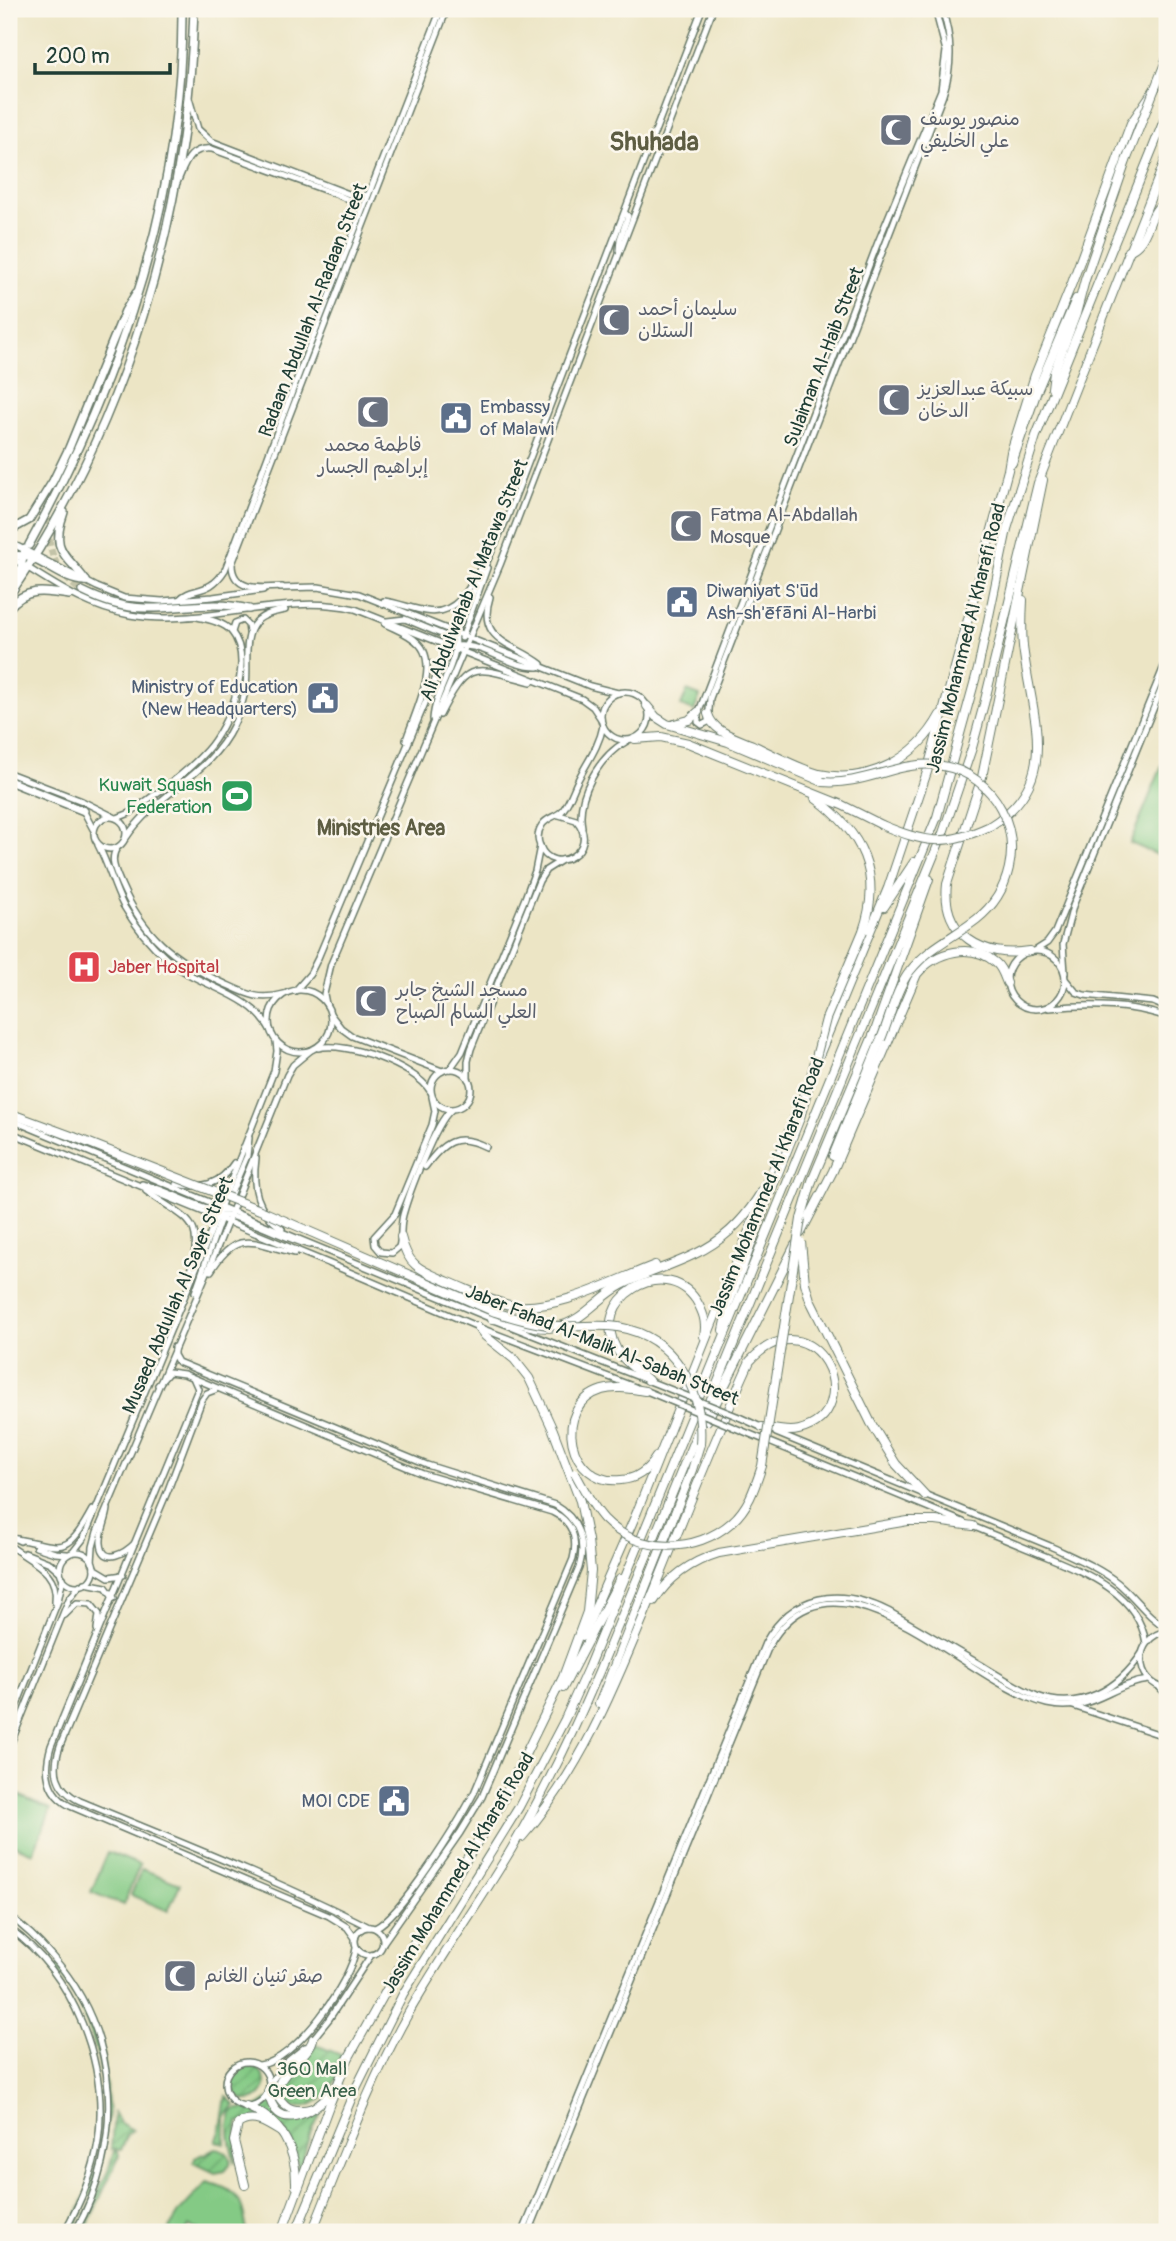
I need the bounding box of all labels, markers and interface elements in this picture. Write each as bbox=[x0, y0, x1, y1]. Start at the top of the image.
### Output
scale bar bbox=[35, 32, 170, 76]
text: 200 m bbox=[46, 43, 110, 70]
place label: منصور يوسف علي الخليفي bbox=[920, 107, 1020, 157]
mosque icon: منصور يوسف علي الخليفي bbox=[877, 111, 915, 149]
district label: Shuhada bbox=[609, 126, 699, 158]
street label: Radaan Abdullah Al-Radaan Street bbox=[253, 179, 373, 440]
street label: Sulaiman Al-Haib Street bbox=[779, 263, 870, 451]
place label: سليمان أحمد الستلان bbox=[638, 297, 738, 343]
mosque icon: سليمان أحمد الستلان bbox=[595, 301, 633, 339]
place label: سبيكة عبدالعزيز الدخان bbox=[916, 377, 1033, 423]
mosque icon: سبيكة عبدالعزيز الدخان bbox=[875, 381, 913, 419]
mosque icon: فاطمة محمد إبراهيم الجسار bbox=[354, 393, 392, 431]
place label: Embassy of Malawi bbox=[480, 395, 554, 441]
public building icon: Embassy of Malawi bbox=[437, 399, 475, 437]
place label: فاطمة محمد إبراهيم الجسار bbox=[316, 433, 428, 481]
street label: Ali Abdulwahab Al Matawa Street bbox=[414, 455, 534, 705]
street label: Jassim Mohammed Al Kharafi Road bbox=[921, 501, 1011, 775]
place label: Fatma Al-Abdallah Mosque bbox=[710, 503, 858, 549]
mosque icon: Fatma Al-Abdallah Mosque bbox=[667, 507, 705, 545]
place label: Diwaniyat S'ūd Ash-sh'ēfāni Al-Harbi bbox=[706, 579, 876, 625]
public building icon: Diwaniyat S'ūd Ash-sh'ēfāni Al-Harbi bbox=[663, 583, 701, 621]
place label: Ministry of Education (New Headquarters) bbox=[131, 675, 298, 721]
public building icon: Ministry of Education (New Headquarters) bbox=[304, 679, 342, 717]
place label: Kuwait Squash Federation bbox=[98, 773, 212, 819]
sports icon: Kuwait Squash Federation bbox=[218, 777, 256, 815]
district label: Ministries Area bbox=[317, 815, 445, 842]
hospital icon: Jaber Hospital bbox=[65, 948, 103, 986]
place label: Jaber Hospital bbox=[108, 955, 220, 979]
place label: مسجد الشيخ جابر العلي السالم الصباح bbox=[394, 978, 537, 1028]
mosque icon: مسجد الشيخ جابر العلي السالم الصباح bbox=[352, 982, 390, 1020]
street label: Jassim Mohammed Al Kharafi Road bbox=[704, 1054, 830, 1320]
street label: Musaed Abdullah Al Sayer Street bbox=[117, 1172, 239, 1417]
street label: Jaber Fahad Al-Malik Al-Sabah Street bbox=[462, 1279, 743, 1411]
street label: Jassim Mohammed Al Kharafi Road bbox=[376, 1748, 540, 1998]
public building icon: MOI CDE bbox=[375, 1782, 413, 1820]
place label: MOI CDE bbox=[302, 1789, 370, 1813]
mosque icon: صقر ثنيان الغانم bbox=[161, 1957, 199, 1995]
place label: صقر ثنيان الغانم bbox=[204, 1964, 323, 1990]
park label: 360 Mall Green Area bbox=[267, 2057, 357, 2103]

